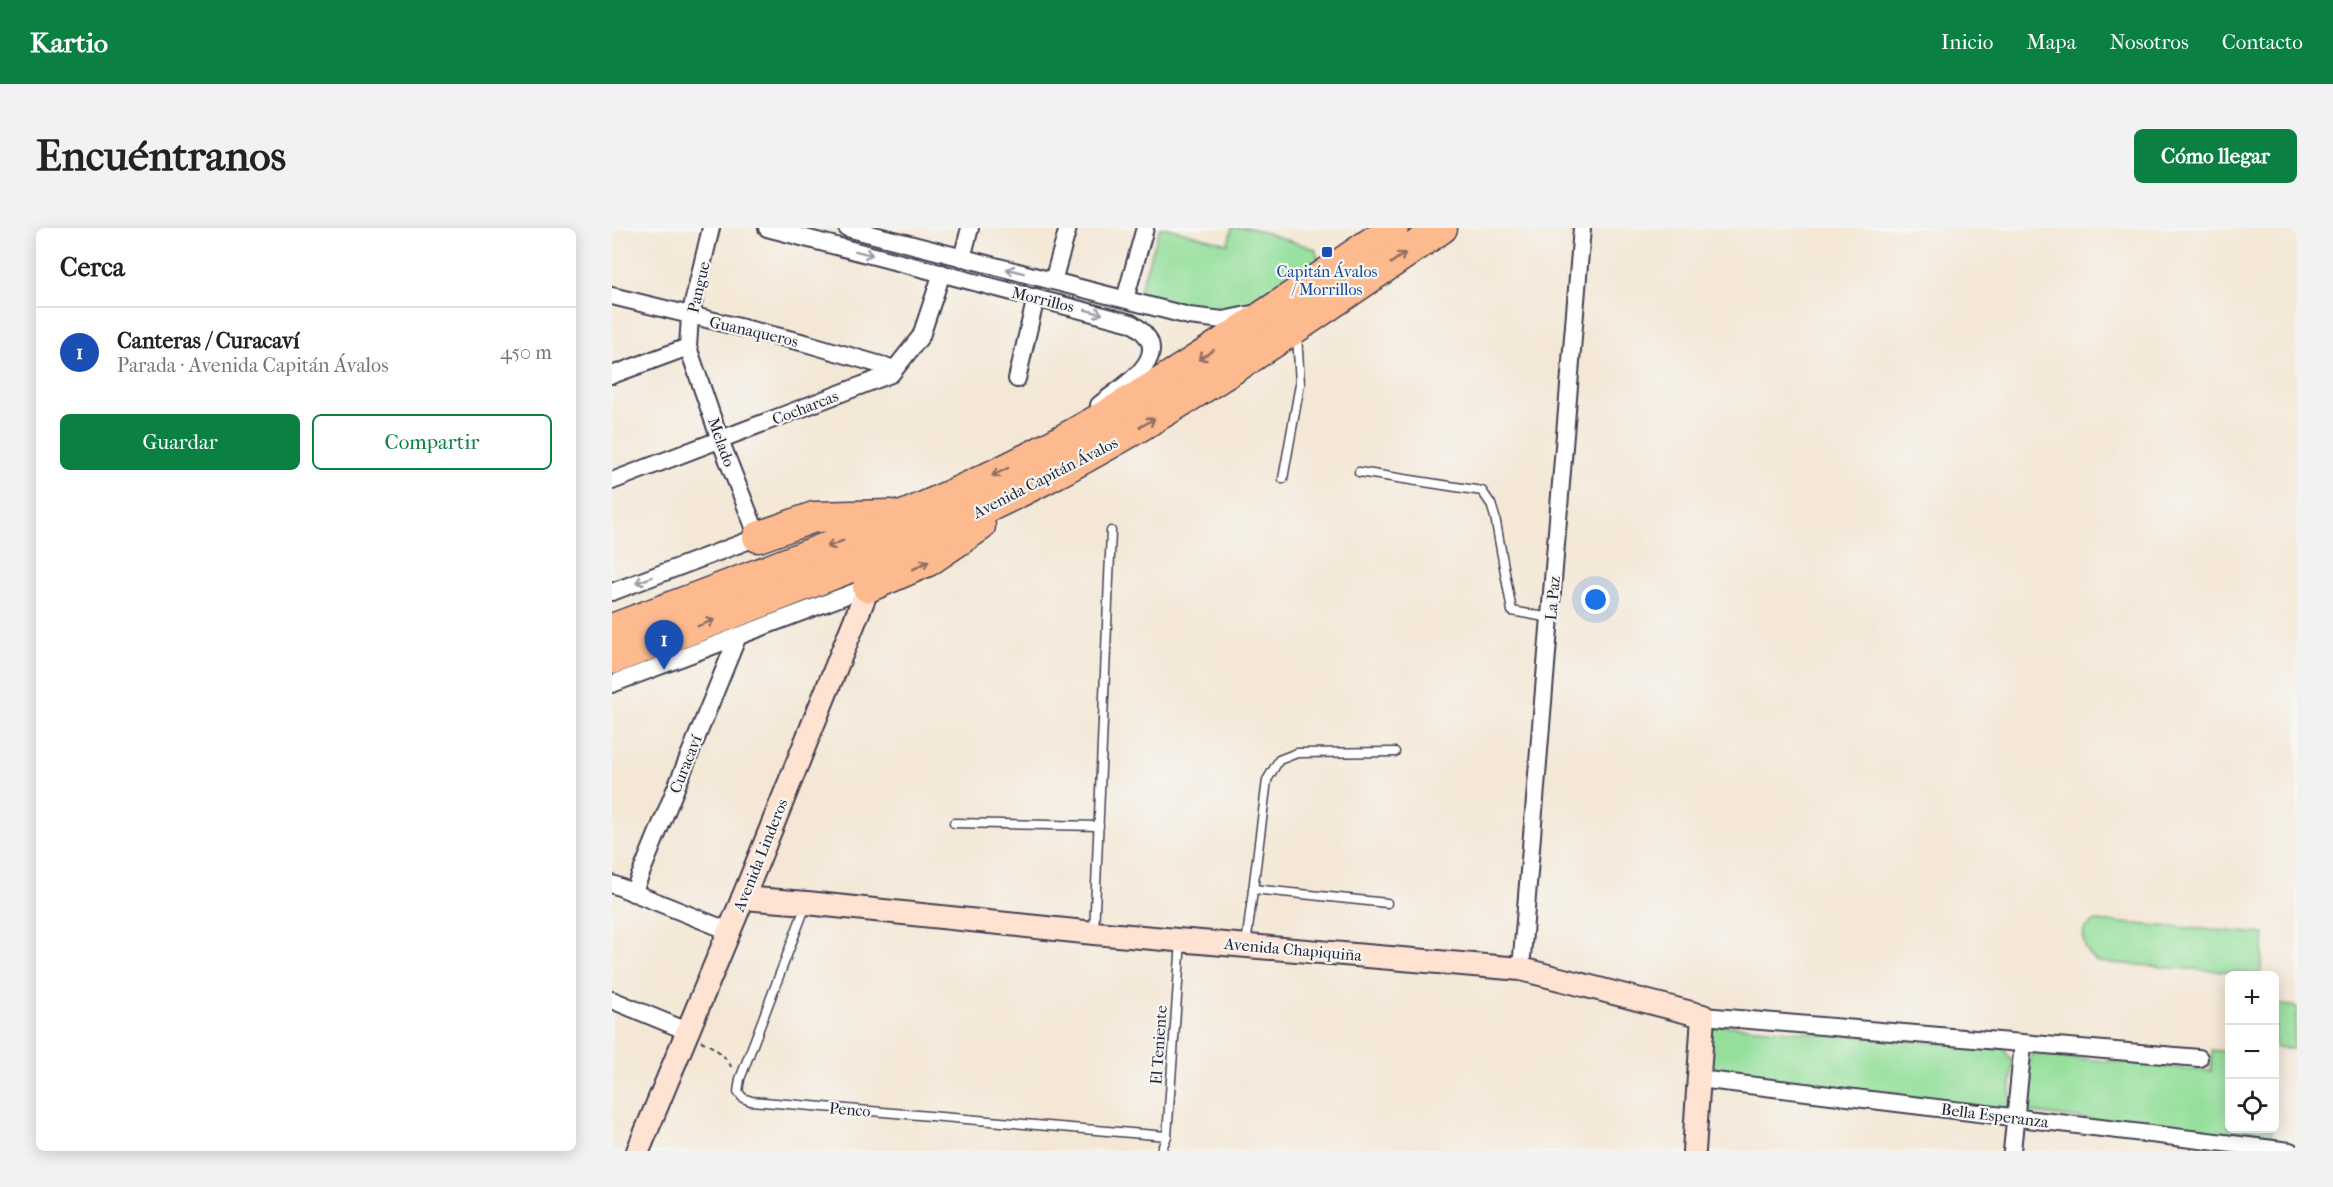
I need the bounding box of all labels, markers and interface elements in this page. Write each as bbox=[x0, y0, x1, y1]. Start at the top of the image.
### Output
text: Kartio bbox=[30, 26, 108, 59]
text: Inicio bbox=[1941, 30, 1993, 54]
text: Mapa bbox=[2026, 30, 2076, 54]
text: Nosotros bbox=[2109, 30, 2189, 54]
text: Contacto bbox=[2222, 30, 2303, 54]
button: Cómo llegar bbox=[2134, 129, 2297, 183]
text: Encuéntranos bbox=[36, 132, 286, 181]
marker: Capitán Ávalos / Morrillos bbox=[1320, 245, 1334, 259]
one-way arrow bbox=[854, 248, 873, 259]
text: Cerca bbox=[60, 252, 125, 283]
one-way arrow bbox=[1389, 252, 1406, 264]
street label: Pangue bbox=[683, 260, 714, 315]
place label: Capitán Ávalos / Morrillos bbox=[1277, 261, 1378, 299]
one-way arrow bbox=[1006, 265, 1025, 276]
street label: Morrillos bbox=[1010, 283, 1076, 316]
one-way arrow bbox=[1084, 307, 1103, 319]
street label: Guanaqueros bbox=[708, 312, 800, 351]
text: Canteras / Curacaví bbox=[117, 328, 300, 354]
text: 1 bbox=[76, 341, 83, 364]
text: 450 m bbox=[500, 341, 552, 364]
one-way arrow bbox=[1198, 350, 1215, 362]
text: Parada · Avenida Capitán Ávalos bbox=[117, 354, 389, 377]
street label: Cocharcas bbox=[769, 386, 841, 429]
button: Guardar bbox=[60, 414, 300, 470]
button: Compartir bbox=[312, 414, 552, 470]
street label: Melado bbox=[704, 415, 739, 469]
one-way arrow bbox=[1138, 416, 1155, 428]
street label: Avenida Capitán Ávalos bbox=[968, 432, 1121, 523]
one-way arrow bbox=[991, 467, 1009, 478]
one-way arrow bbox=[827, 539, 845, 550]
one-way arrow bbox=[913, 558, 930, 570]
one-way arrow bbox=[635, 575, 654, 586]
street label: La Paz bbox=[1541, 575, 1564, 621]
your location bbox=[1581, 585, 1610, 614]
one-way arrow bbox=[696, 617, 715, 628]
pin: 1 bbox=[644, 620, 684, 670]
street label: Curacaví bbox=[665, 732, 706, 796]
street label: Avenida Linderos bbox=[729, 796, 792, 915]
street label: Avenida Chapiquiña bbox=[1222, 934, 1363, 965]
map controls bbox=[2225, 971, 2279, 1133]
button: + bbox=[2225, 971, 2279, 1025]
street label: El Teniente bbox=[1146, 1005, 1171, 1085]
button: − bbox=[2225, 1025, 2279, 1079]
button: locate bbox=[2225, 1079, 2279, 1133]
street label: Penco bbox=[828, 1098, 872, 1121]
street label: Bella Esperanza bbox=[1940, 1099, 2050, 1132]

